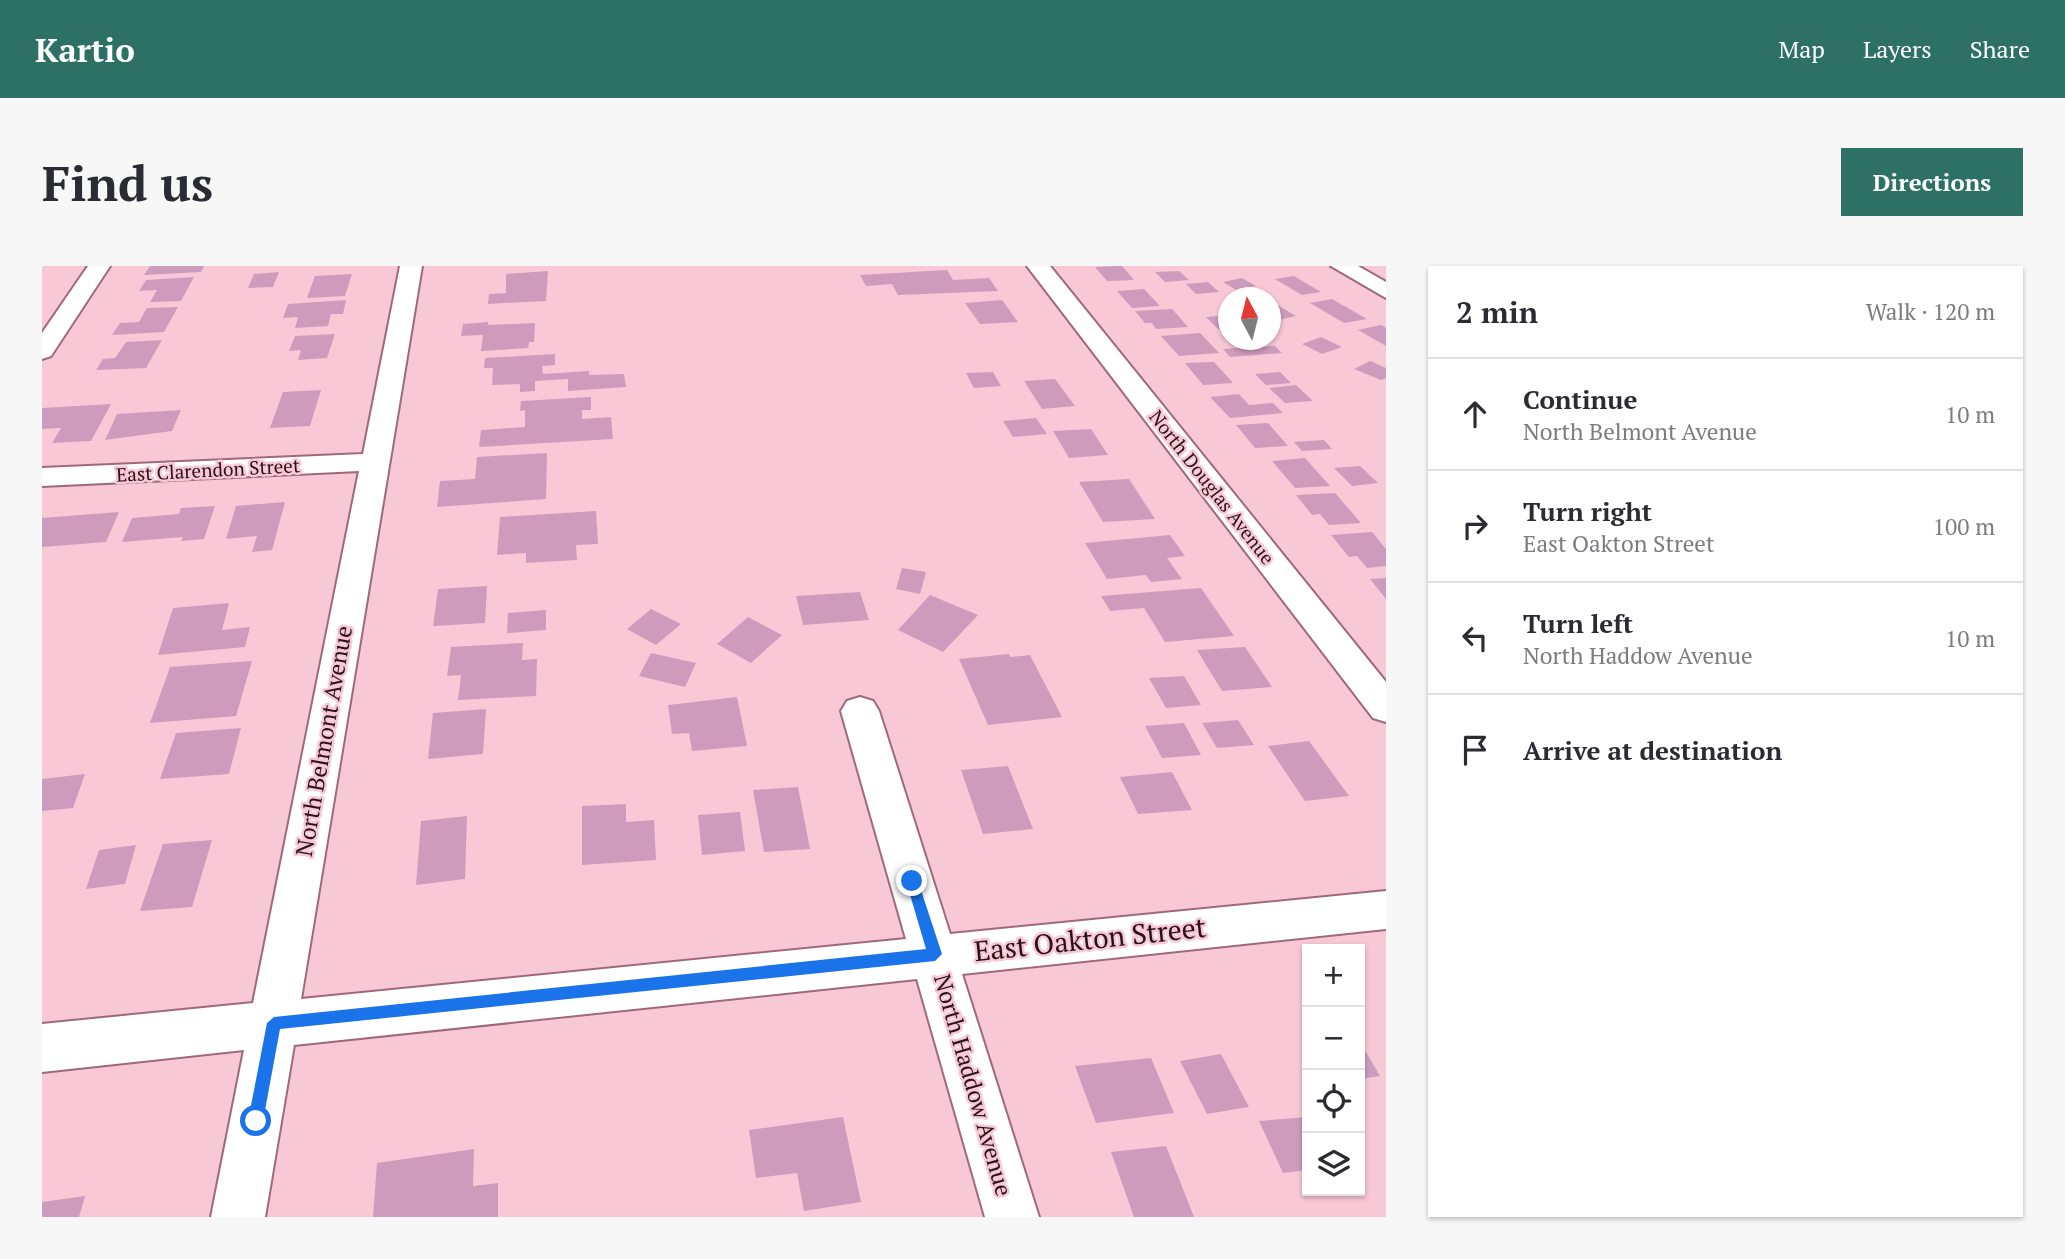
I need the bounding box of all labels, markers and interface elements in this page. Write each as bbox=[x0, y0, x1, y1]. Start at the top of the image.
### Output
text: Kartio bbox=[35, 28, 135, 71]
text: Map bbox=[1778, 33, 1825, 65]
text: Layers bbox=[1863, 33, 1932, 65]
text: Share bbox=[1970, 33, 2030, 65]
button: Directions bbox=[1841, 148, 2023, 216]
text: Find us bbox=[42, 150, 213, 215]
north arrow bbox=[1218, 287, 1281, 350]
text: 2 min bbox=[1456, 292, 1538, 332]
text: Walk · 120 m bbox=[1866, 296, 1995, 327]
text: Continue bbox=[1523, 382, 1637, 416]
icon: ahead bbox=[1456, 395, 1494, 433]
text: 10 m bbox=[1945, 399, 1995, 430]
street label: North Douglas Avenue bbox=[1144, 404, 1281, 569]
text: North Belmont Avenue bbox=[1523, 416, 1757, 447]
street label: East Clarendon Street bbox=[116, 452, 300, 487]
text: Turn right bbox=[1523, 494, 1652, 528]
icon: right bbox=[1456, 507, 1494, 545]
text: 100 m bbox=[1933, 511, 1995, 542]
text: East Oakton Street bbox=[1523, 528, 1714, 559]
text: Turn left bbox=[1523, 606, 1633, 640]
icon: left bbox=[1456, 619, 1494, 657]
street label: North Belmont Avenue bbox=[288, 623, 359, 859]
text: 10 m bbox=[1945, 623, 1995, 654]
text: North Haddow Avenue bbox=[1523, 640, 1753, 671]
icon: arrive bbox=[1456, 731, 1494, 769]
text: Arrive at destination bbox=[1523, 733, 1782, 767]
route end bbox=[896, 865, 927, 896]
street label: East Oakton Street bbox=[972, 908, 1208, 969]
map controls bbox=[1302, 944, 1365, 1196]
button: + bbox=[1302, 944, 1365, 1007]
street label: North Haddow Avenue bbox=[927, 970, 1020, 1199]
button: − bbox=[1302, 1007, 1365, 1070]
button: locate bbox=[1302, 1070, 1365, 1133]
route start bbox=[240, 1105, 271, 1136]
button: layers bbox=[1302, 1133, 1365, 1196]

